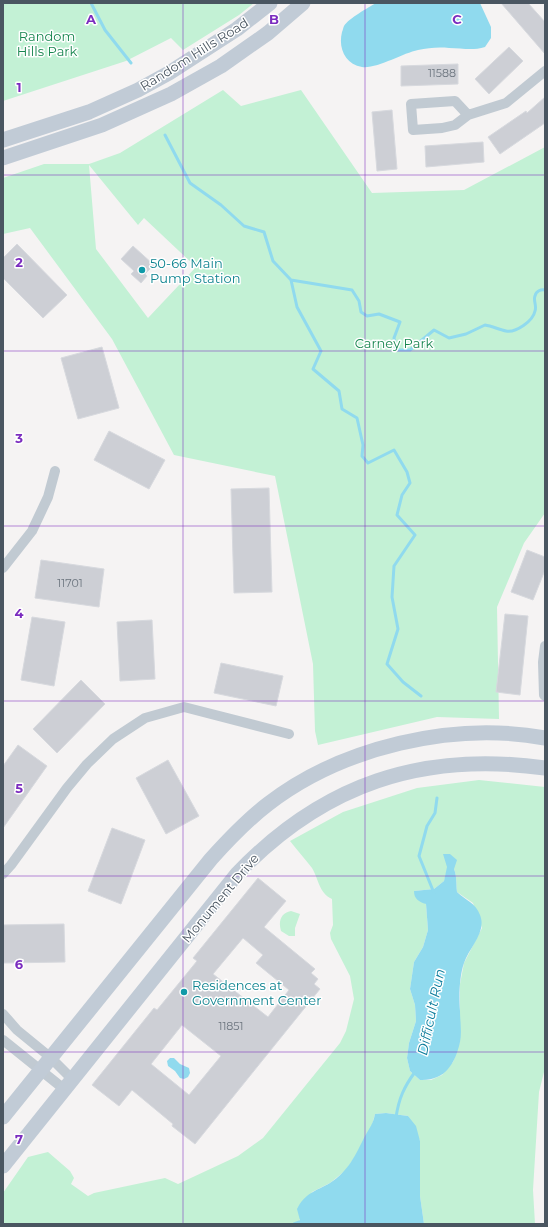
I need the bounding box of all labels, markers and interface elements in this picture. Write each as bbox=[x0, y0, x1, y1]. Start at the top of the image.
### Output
text: A bbox=[85, 11, 97, 27]
text: B bbox=[269, 11, 279, 27]
text: C bbox=[452, 11, 462, 27]
street label: Random Hills Road bbox=[137, 14, 251, 94]
park label: Random Hills Park bbox=[17, 28, 77, 59]
house number: 11588 bbox=[428, 66, 456, 80]
text: 1 bbox=[16, 79, 22, 95]
text: 2 bbox=[15, 254, 23, 270]
place label: 50-66 Main Pump Station bbox=[150, 255, 240, 286]
marker: 50-66 Main Pump Station bbox=[137, 265, 147, 275]
park label: Carney Park bbox=[355, 335, 434, 351]
text: 3 bbox=[14, 430, 23, 446]
house number: 11701 bbox=[57, 576, 83, 590]
text: 4 bbox=[15, 605, 24, 621]
text: 5 bbox=[15, 780, 23, 796]
street label: Monument Drive bbox=[178, 850, 262, 946]
text: 6 bbox=[15, 956, 24, 972]
water label: Difficult Run bbox=[413, 967, 449, 1057]
place label: Residences at Government Center bbox=[192, 977, 321, 1008]
marker: Residences at Government Center bbox=[179, 987, 189, 997]
house number: 11851 bbox=[218, 1019, 244, 1033]
text: 7 bbox=[15, 1131, 23, 1147]

